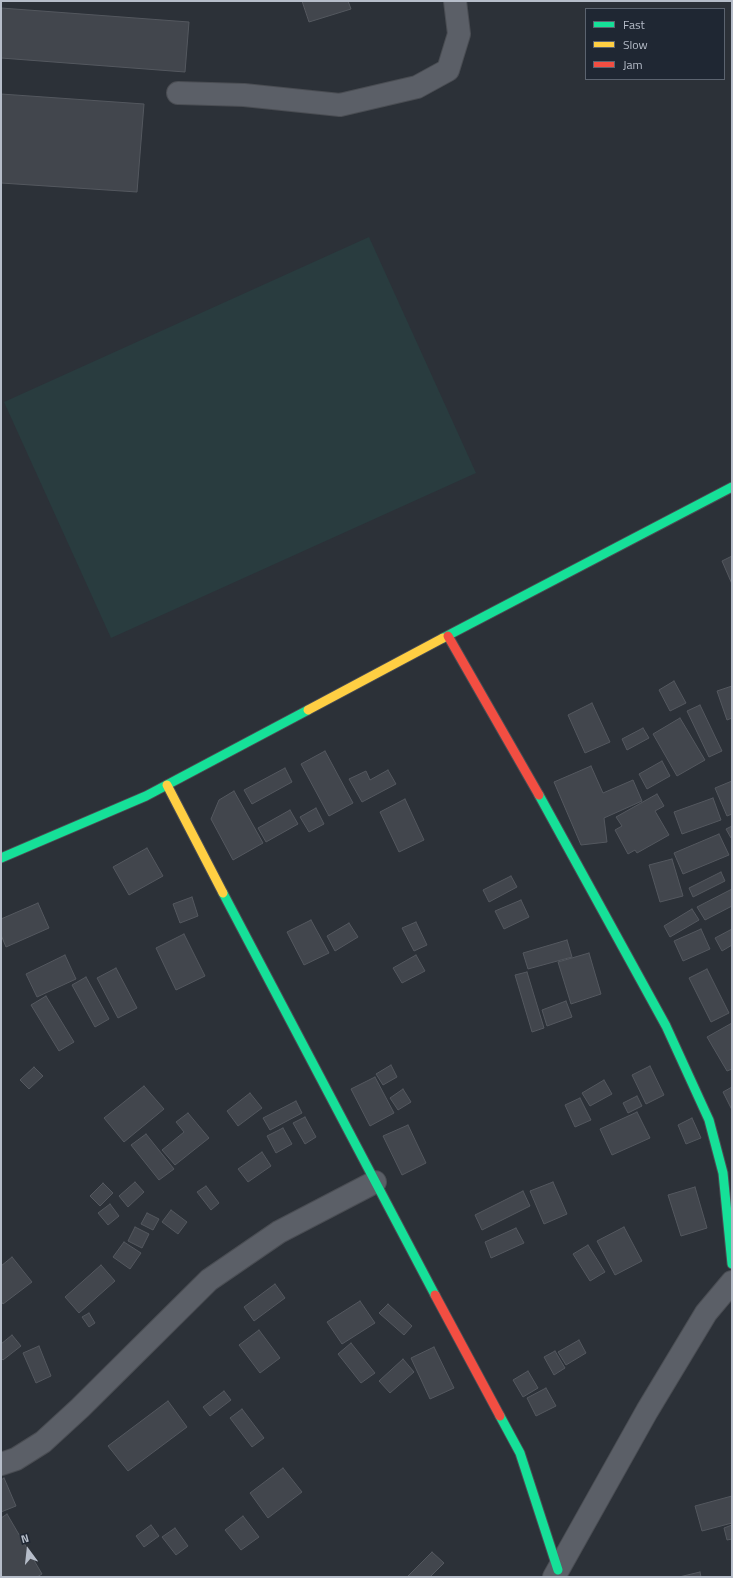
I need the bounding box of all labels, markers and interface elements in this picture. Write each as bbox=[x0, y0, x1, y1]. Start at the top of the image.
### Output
legend bbox=[585, 8, 725, 80]
text: Fast bbox=[623, 15, 645, 34]
text: Slow bbox=[623, 35, 648, 54]
text: Jam bbox=[623, 55, 643, 74]
north arrow bbox=[8, 1530, 48, 1570]
text: N bbox=[19, 1530, 31, 1547]

